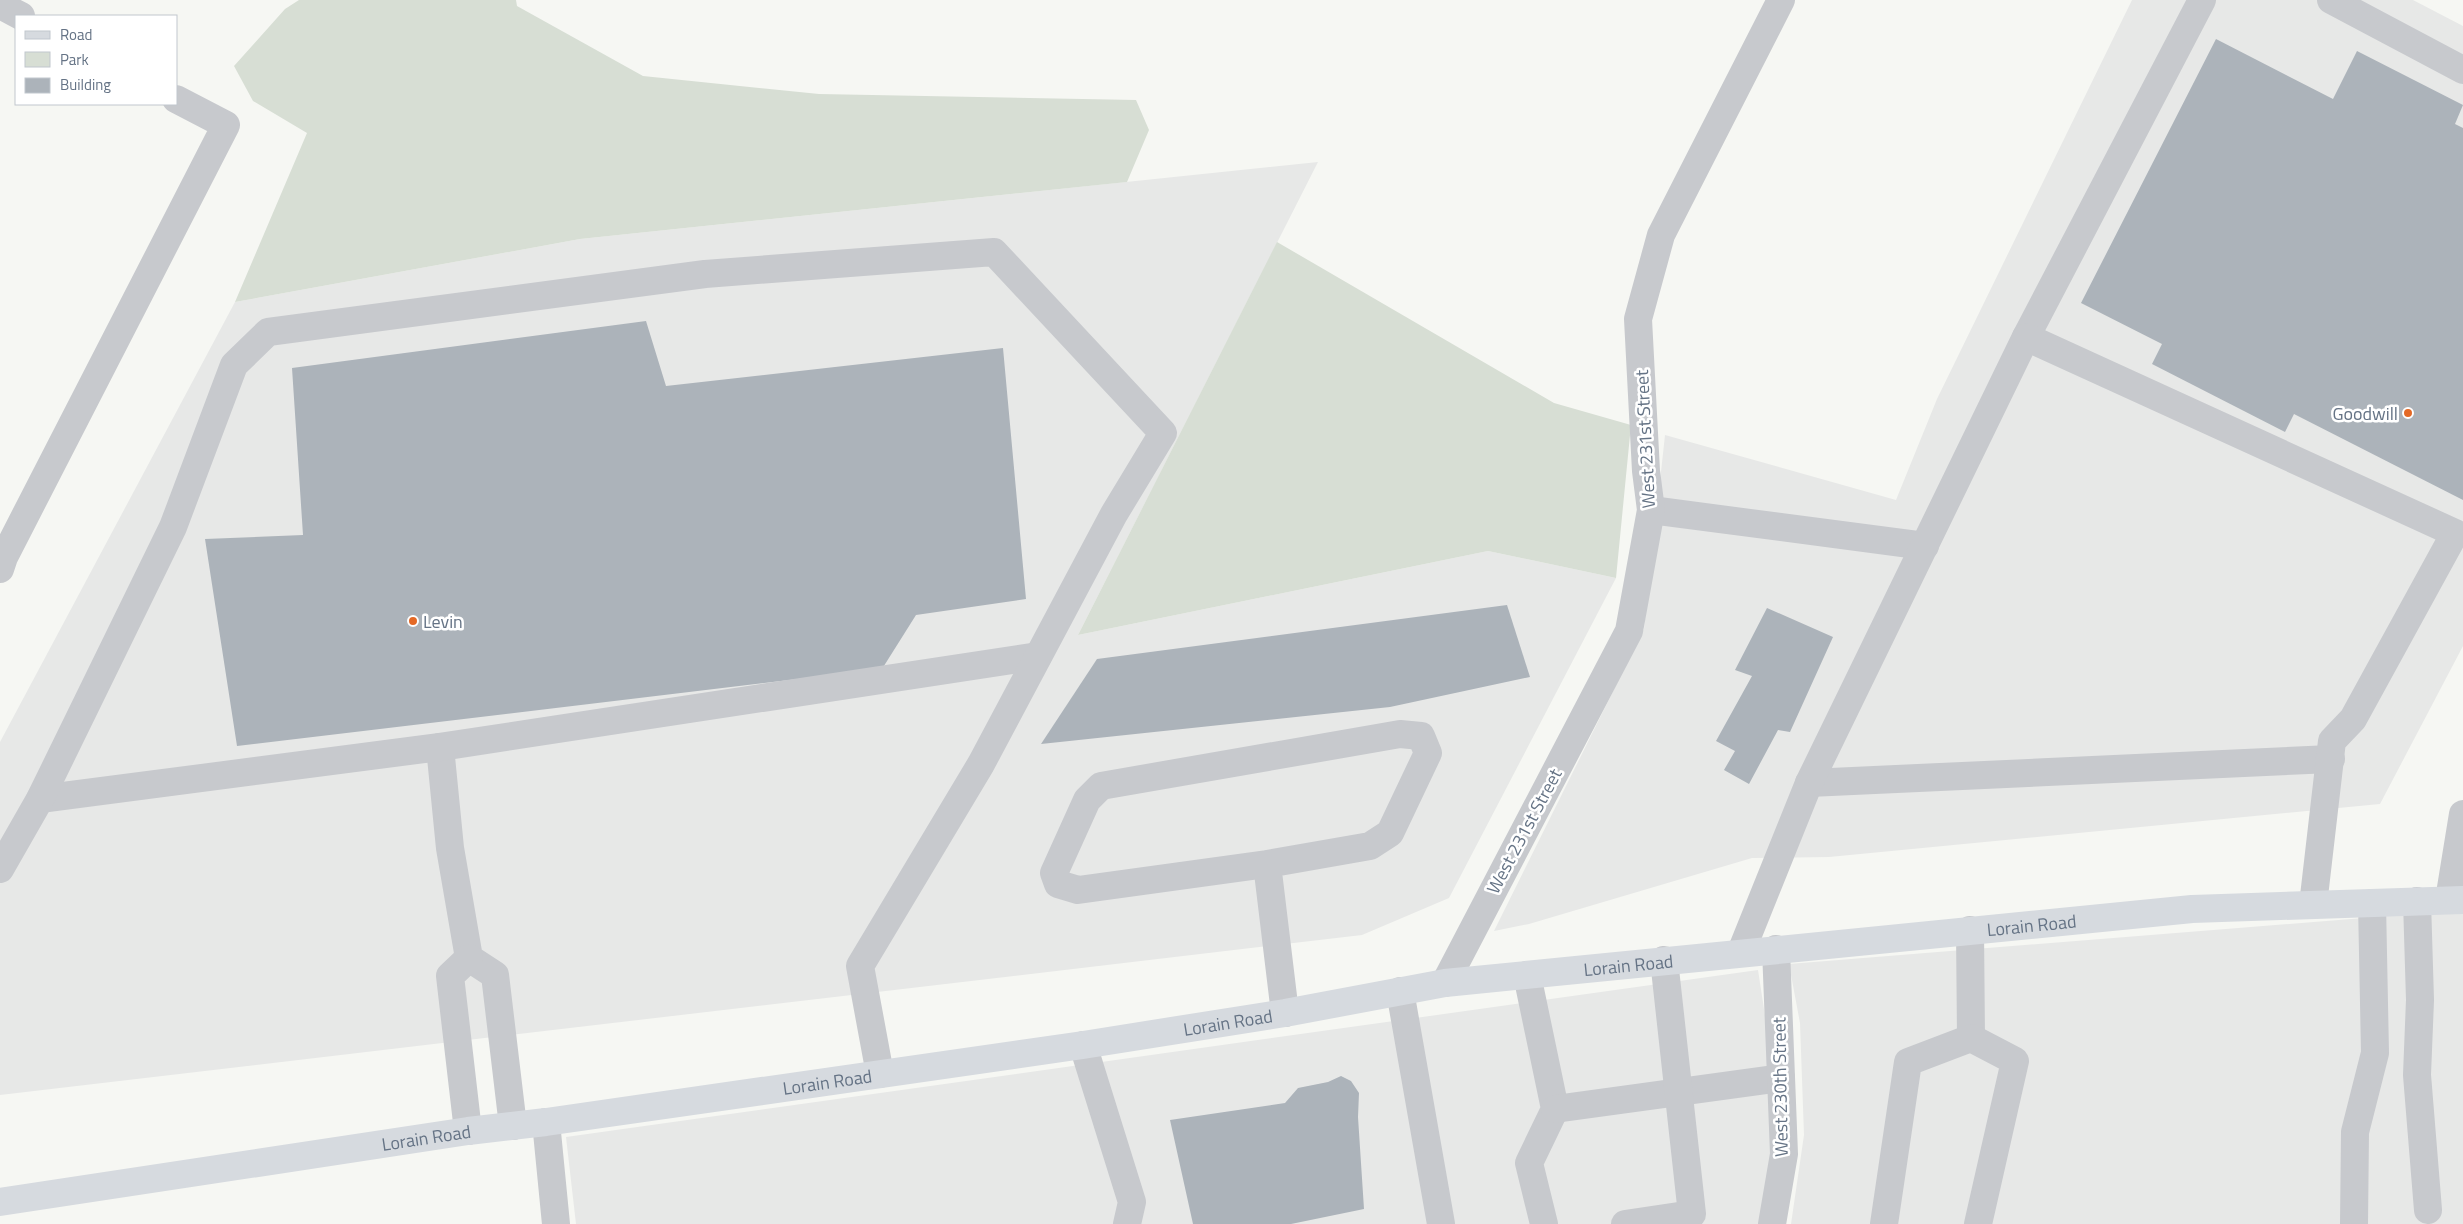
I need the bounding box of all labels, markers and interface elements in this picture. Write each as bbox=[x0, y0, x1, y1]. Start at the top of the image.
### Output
legend bbox=[15, 15, 178, 105]
text: Road bbox=[60, 23, 92, 46]
text: Park bbox=[60, 48, 89, 71]
text: Building bbox=[60, 73, 111, 96]
street label: West 231st Street bbox=[1628, 368, 1662, 509]
place label: Goodwill bbox=[2332, 400, 2398, 427]
marker: Goodwill bbox=[2402, 407, 2414, 419]
place label: Levin bbox=[423, 608, 463, 635]
marker: Levin bbox=[407, 615, 419, 627]
street label: West 231st Street bbox=[1480, 763, 1569, 899]
street label: Lorain Road bbox=[1985, 907, 2078, 943]
street label: Lorain Road bbox=[1582, 947, 1675, 983]
street label: Lorain Road bbox=[1181, 1002, 1274, 1042]
street label: West 230th Street bbox=[1765, 1016, 1795, 1157]
street label: Lorain Road bbox=[781, 1062, 874, 1101]
street label: Lorain Road bbox=[380, 1117, 473, 1157]

